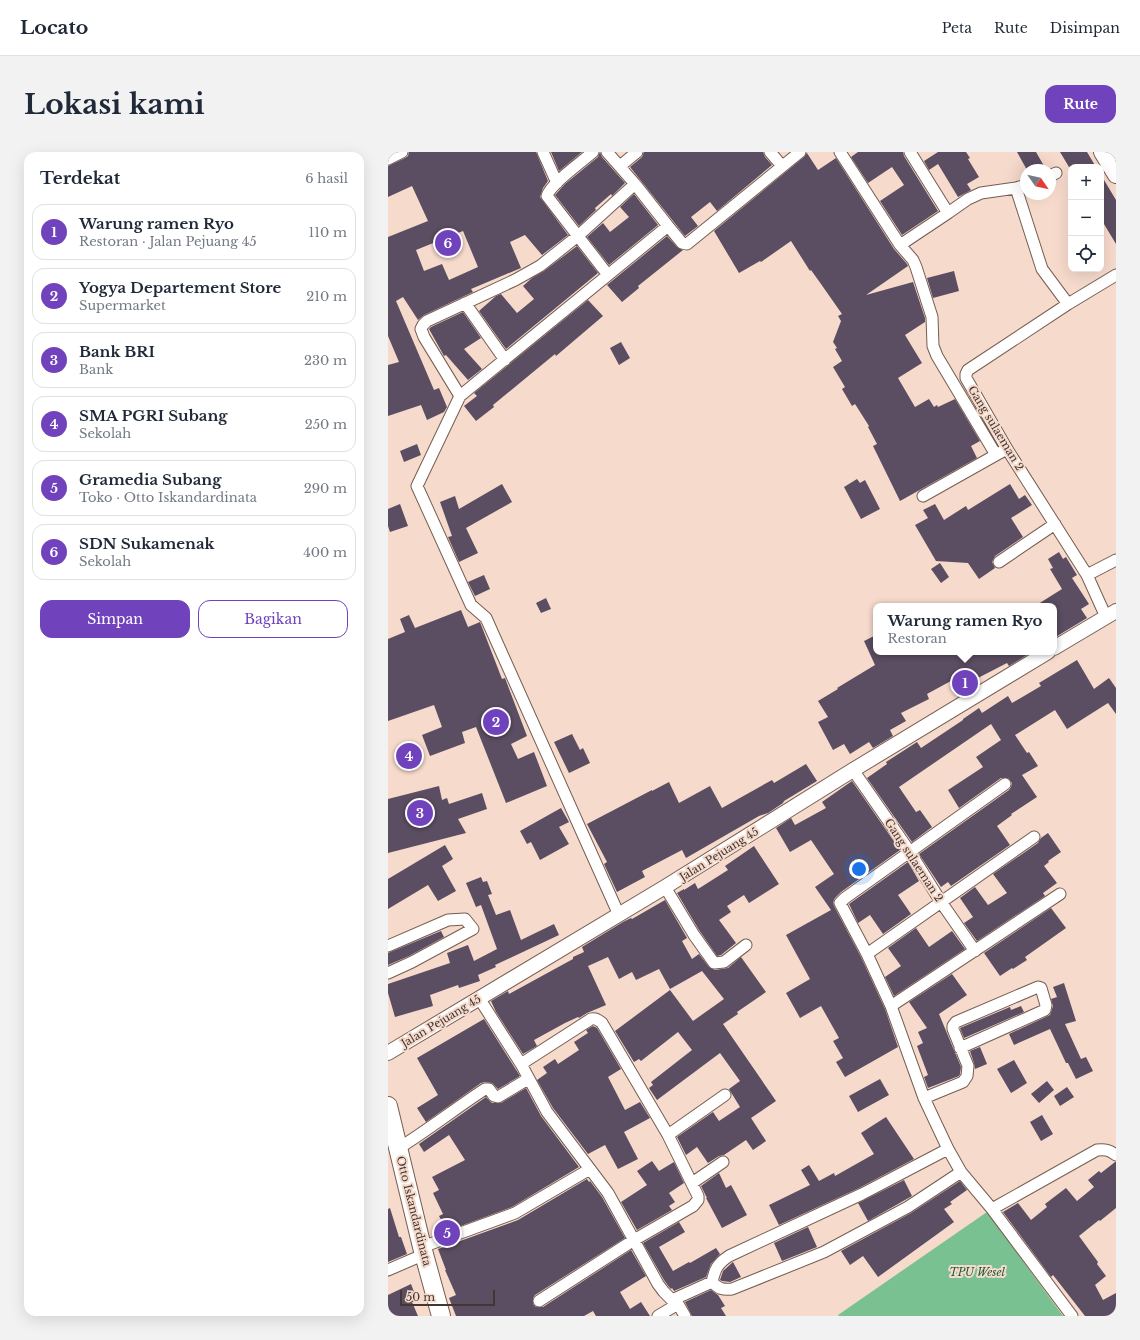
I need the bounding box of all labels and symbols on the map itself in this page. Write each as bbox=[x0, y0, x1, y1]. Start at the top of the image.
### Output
north arrow bbox=[1020, 164, 1056, 200]
pin: 6 bbox=[435, 228, 461, 258]
street label: Gang sulaeman 2 bbox=[965, 383, 1027, 473]
pin: 1 bbox=[952, 668, 978, 698]
pin: 2 bbox=[483, 707, 509, 737]
pin: 4 bbox=[396, 741, 422, 771]
pin: 3 bbox=[407, 798, 433, 828]
street label: Gang sulaeman 2 bbox=[882, 816, 946, 905]
street label: Jalan Pejuang 45 bbox=[675, 824, 761, 885]
your location bbox=[849, 859, 869, 879]
street label: Jalan Pejuang 45 bbox=[397, 992, 483, 1051]
street label: Otto Iskandardinata bbox=[394, 1155, 435, 1268]
pin: 5 bbox=[434, 1218, 460, 1248]
park label: TPU Wesel bbox=[949, 1265, 1005, 1279]
scale bar bbox=[400, 1288, 495, 1307]

